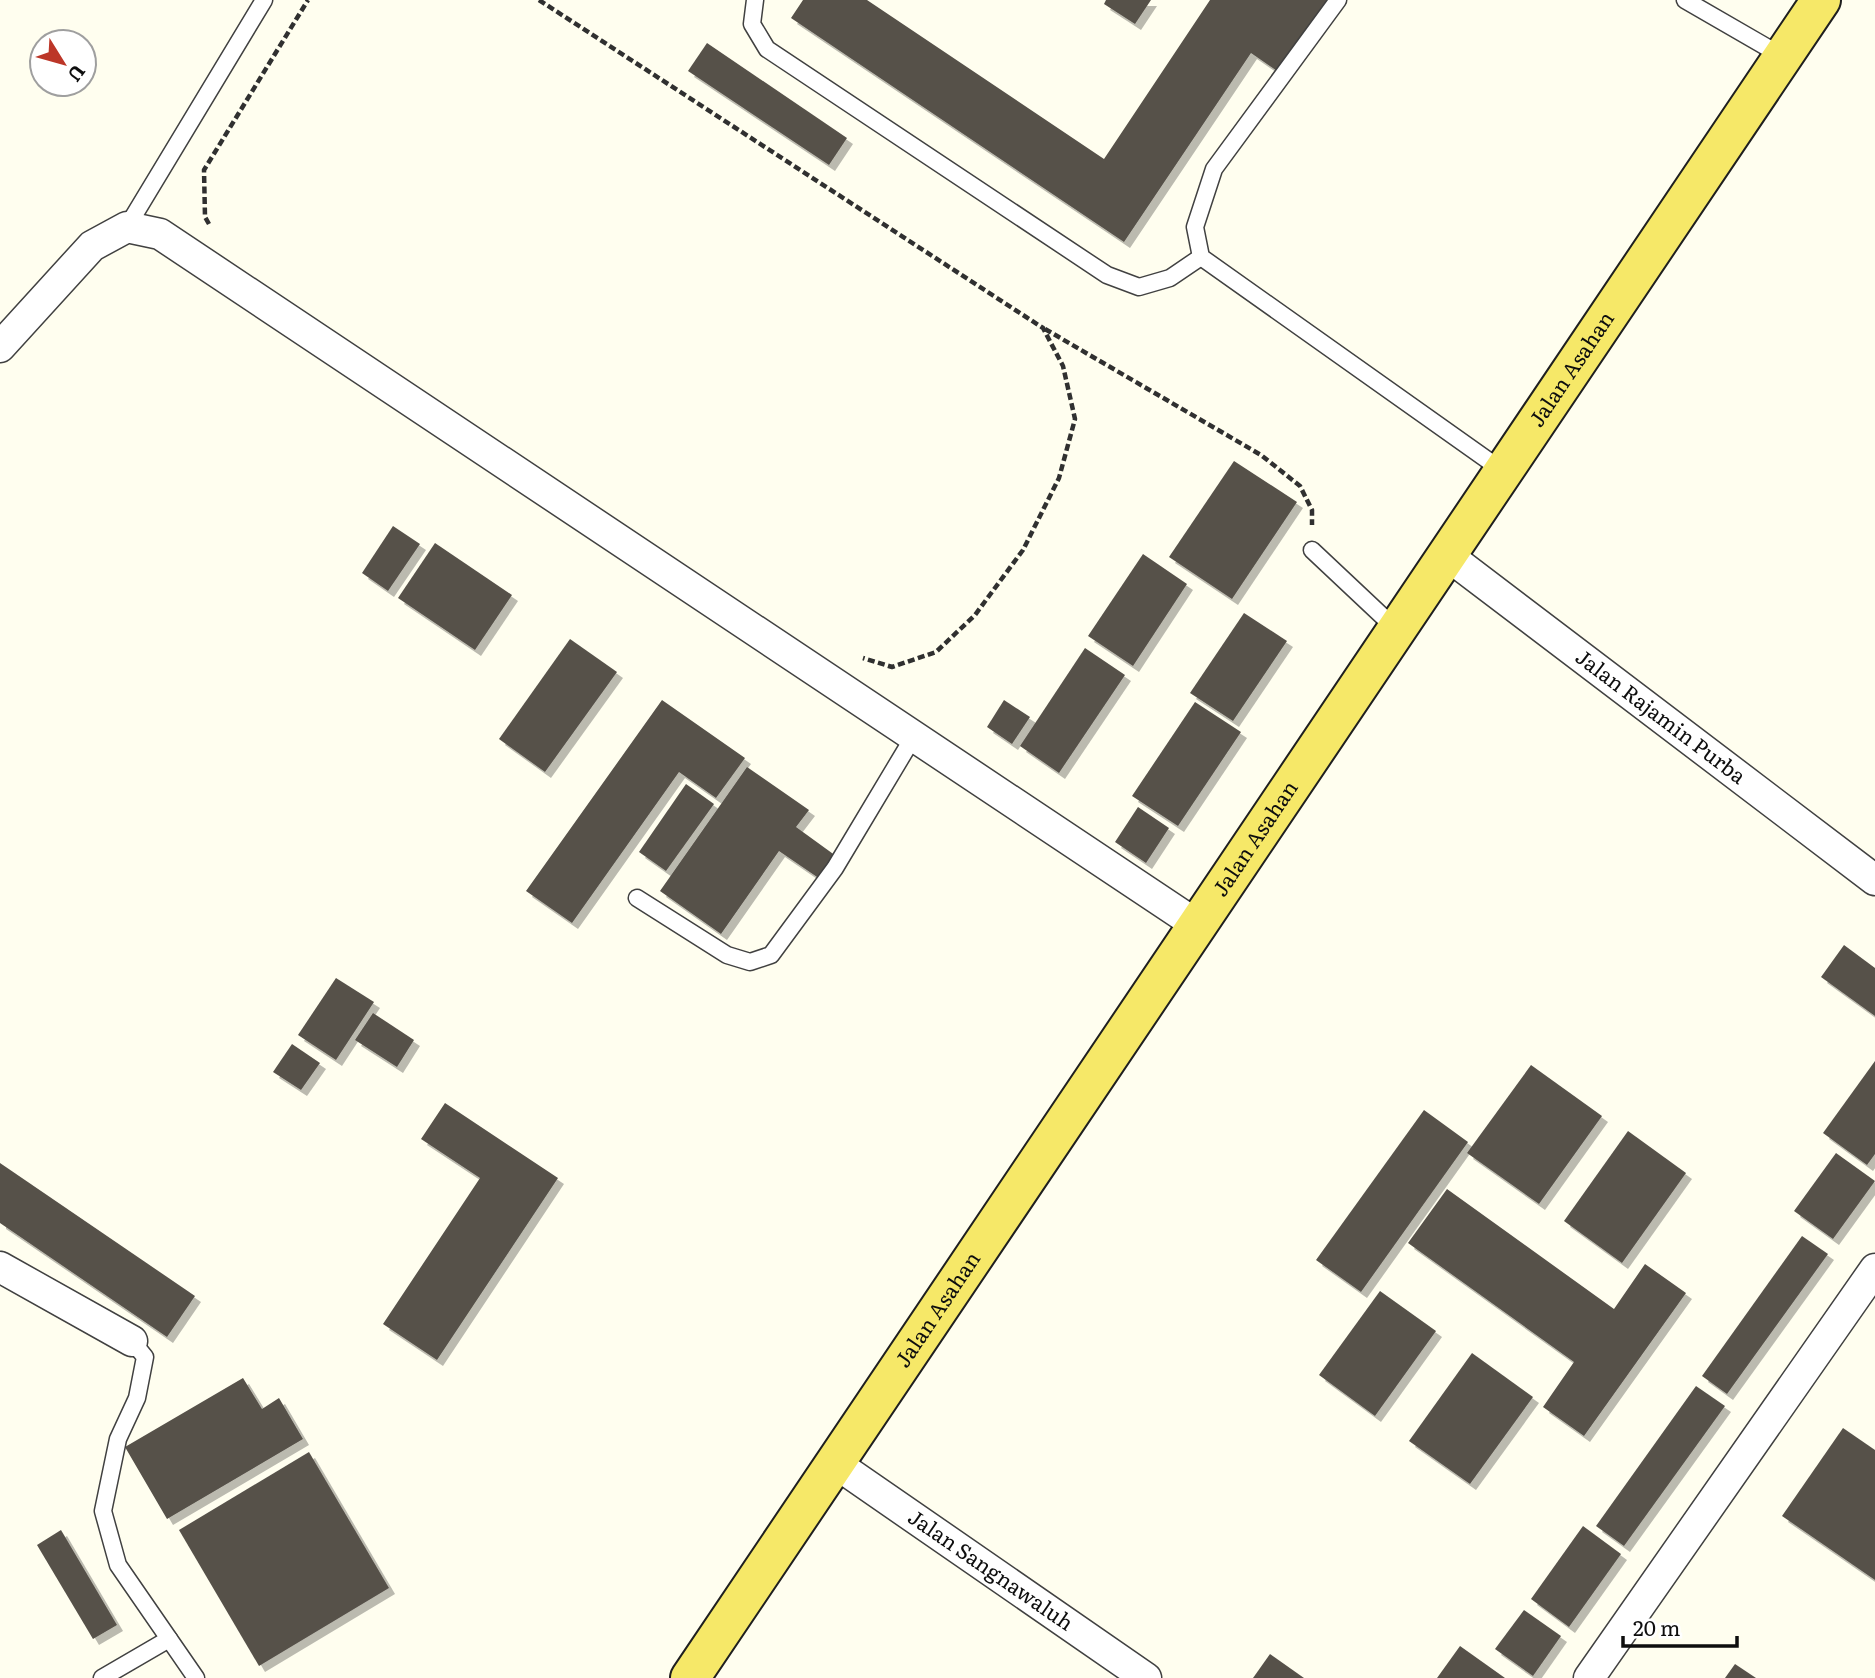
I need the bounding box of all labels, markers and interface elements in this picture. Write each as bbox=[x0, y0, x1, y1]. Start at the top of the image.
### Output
north arrow bbox=[28, 28, 98, 98]
text: U bbox=[62, 59, 93, 88]
street label: Jalan Asahan bbox=[1520, 304, 1620, 432]
street label: Jalan Rajamin Purba bbox=[1570, 640, 1754, 790]
street label: Jalan Asahan bbox=[1203, 773, 1304, 901]
street label: Jalan Asahan bbox=[886, 1244, 986, 1372]
street label: Jalan Sangnawaluh bbox=[903, 1500, 1081, 1637]
scale bar bbox=[1623, 1604, 1737, 1648]
text: 20 m bbox=[1633, 1611, 1680, 1642]

